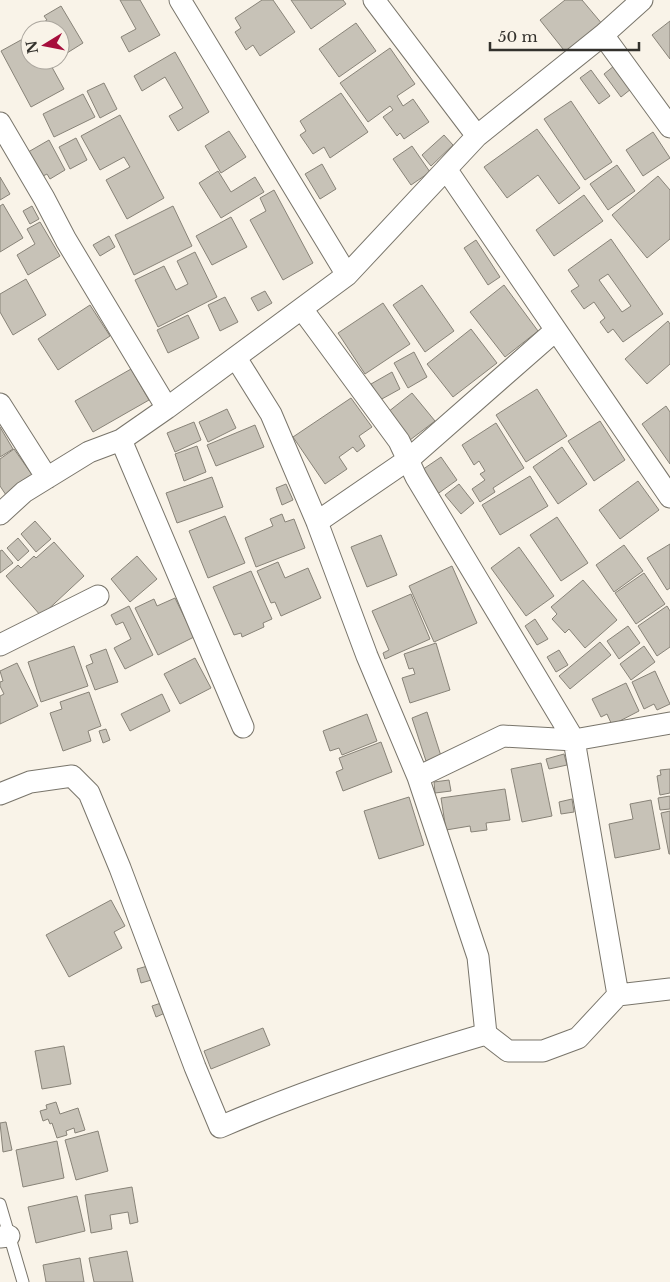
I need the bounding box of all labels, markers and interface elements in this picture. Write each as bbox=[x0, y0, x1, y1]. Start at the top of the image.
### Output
north arrow bbox=[20, 20, 70, 70]
scale bar bbox=[490, 20, 639, 52]
text: 50 m bbox=[498, 27, 538, 46]
text: N bbox=[22, 39, 42, 55]

